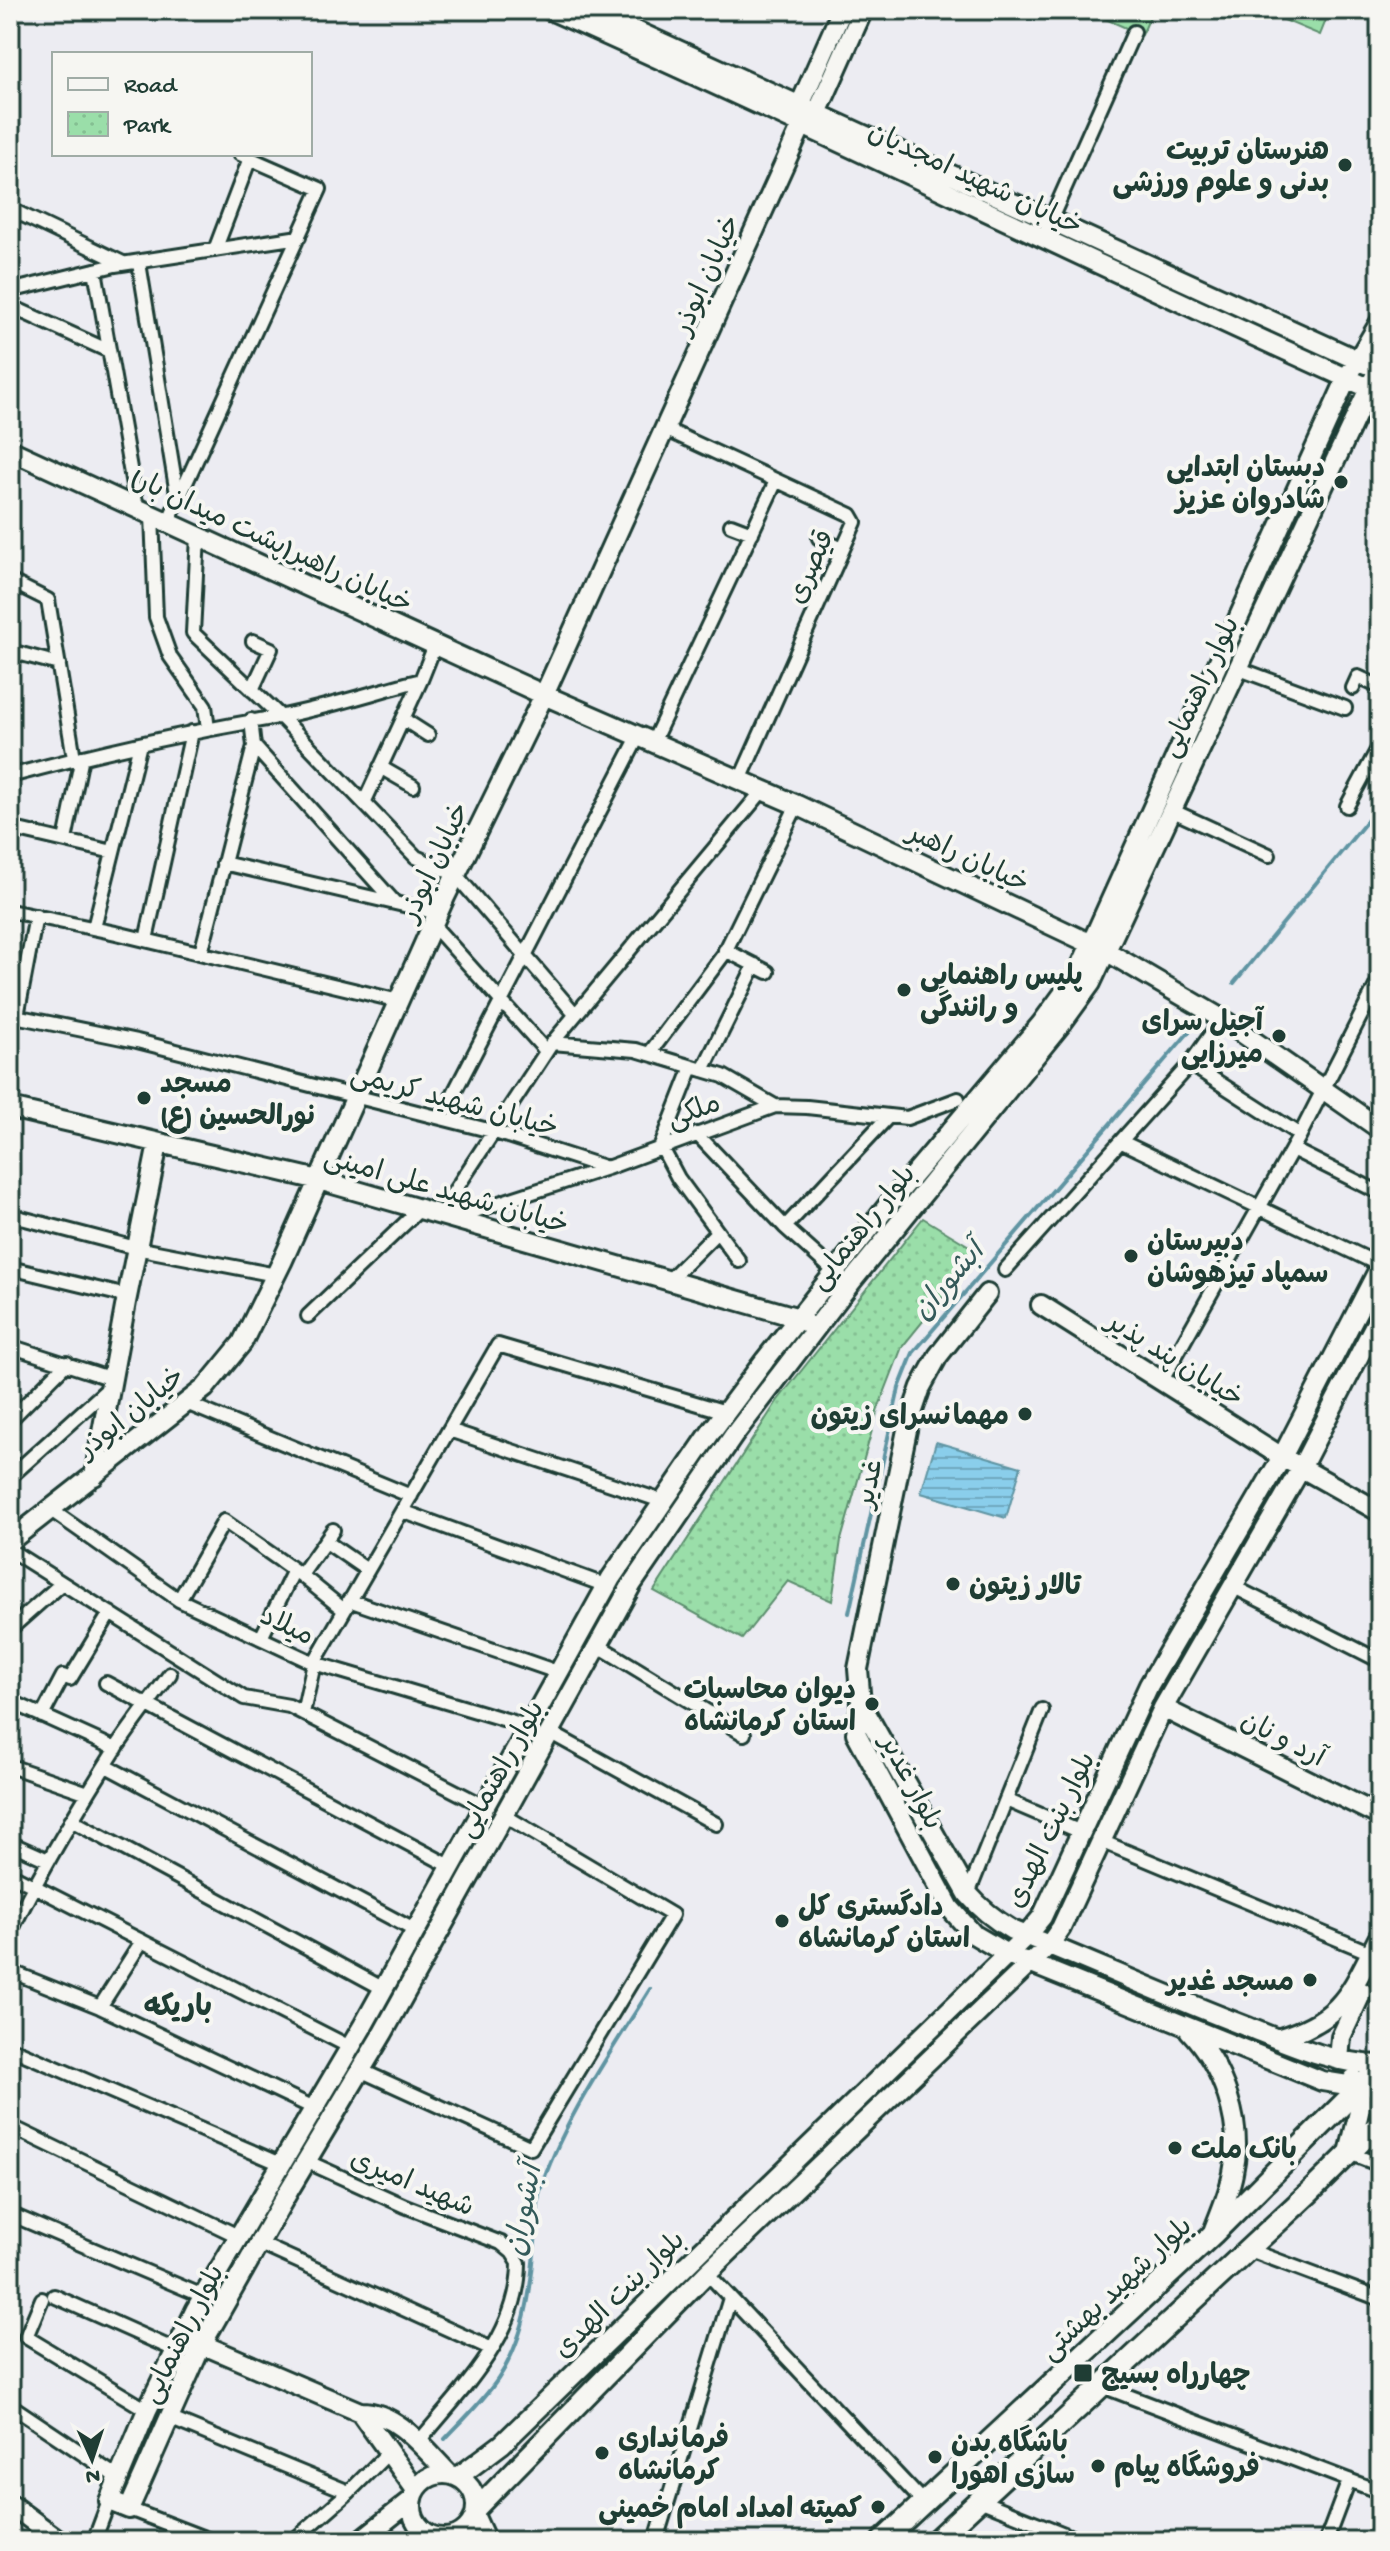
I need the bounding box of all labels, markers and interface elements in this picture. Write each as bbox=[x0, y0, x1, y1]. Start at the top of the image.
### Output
legend bbox=[52, 52, 312, 156]
text: Road bbox=[124, 73, 178, 102]
text: Park bbox=[123, 113, 172, 142]
street label: خیابان شهید امجدیان bbox=[862, 117, 1086, 245]
place label: هنرستان تربیت بدنی و علوم ورزشی bbox=[1112, 137, 1329, 203]
marker: هنرستان تربیت بدنی و علوم ورزشی bbox=[1336, 156, 1354, 174]
street label: خیابان ابوذر bbox=[667, 211, 750, 343]
place label: دبستان ابتدایی شادروان عزیز bbox=[1166, 454, 1325, 519]
street label: خیابان راهبر(پشت میدان بار) bbox=[124, 463, 416, 623]
marker: دبستان ابتدایی شادروان عزیز bbox=[1332, 473, 1350, 491]
street label: قیصری bbox=[782, 526, 844, 610]
street label: بلوار راهنمایی bbox=[1155, 612, 1249, 764]
street label: خیابان ابوذر bbox=[394, 798, 479, 930]
street label: خیابان راهبر bbox=[899, 817, 1033, 903]
place label: پلیس راهنمایی و رانندگی bbox=[920, 962, 1083, 1027]
marker: پلیس راهنمایی و رانندگی bbox=[895, 981, 913, 999]
place label: آجیل سرای میرزایی bbox=[1142, 1005, 1265, 1073]
marker: آجیل سرای میرزایی bbox=[1270, 1027, 1288, 1045]
street label: خیابان شهید کریمی bbox=[346, 1060, 561, 1147]
place label: مسجد نورالحسین (ع) bbox=[160, 1070, 317, 1135]
street label: ملکی bbox=[663, 1088, 726, 1138]
marker: مسجد نورالحسین (ع) bbox=[135, 1089, 153, 1107]
street label: خیابان شهید علی امینی bbox=[320, 1143, 572, 1244]
street label: بلوار راهنمایی bbox=[804, 1160, 925, 1298]
place label: دبیرستان سمپاد تیزهوشان bbox=[1147, 1228, 1328, 1293]
water label: آبشوران bbox=[905, 1230, 999, 1329]
marker: دبیرستان سمپاد تیزهوشان bbox=[1122, 1247, 1140, 1265]
street label: خیابان پند پذیر bbox=[1097, 1306, 1248, 1417]
street label: خیابان ابوذر bbox=[71, 1361, 193, 1469]
place label: مهمانسرای زیتون bbox=[810, 1402, 1009, 1435]
marker: مهمانسرای زیتون bbox=[1016, 1405, 1034, 1423]
street label: غدیر bbox=[850, 1456, 893, 1513]
place label: تالار زیتون bbox=[969, 1572, 1082, 1605]
marker: تالار زیتون bbox=[944, 1575, 962, 1593]
street label: میلاد bbox=[254, 1601, 318, 1655]
place label: دیوان محاسبات استان کرمانشاه bbox=[683, 1676, 856, 1741]
marker: دیوان محاسبات استان کرمانشاه bbox=[863, 1695, 881, 1713]
street label: بلوار راهنمایی bbox=[452, 1696, 554, 1844]
street label: آرد و نان bbox=[1234, 1704, 1332, 1777]
street label: بلوار غدیر bbox=[869, 1728, 948, 1836]
street label: بلوار بنت الهدی bbox=[1001, 1747, 1105, 1915]
place label: دادگستری کل استان کرمانشاه bbox=[798, 1888, 970, 1958]
marker: دادگستری کل استان کرمانشاه bbox=[773, 1912, 791, 1930]
place label: مسجد غدیر bbox=[1164, 1968, 1294, 2001]
marker: مسجد غدیر bbox=[1301, 1971, 1319, 1989]
district label: باریکه bbox=[144, 1992, 212, 2027]
place label: بانک ملت bbox=[1191, 2135, 1297, 2169]
marker: بانک ملت bbox=[1166, 2139, 1184, 2157]
street label: شهید امیری bbox=[344, 2144, 478, 2226]
water label: آبشوران bbox=[498, 2154, 554, 2259]
street label: بلوار شهید بهشتی bbox=[1035, 2211, 1201, 2369]
street label: بلوار بنت الهدی bbox=[549, 2225, 694, 2367]
street label: بلوار راهنمایی bbox=[136, 2260, 234, 2410]
place label: چهارراه بسیج bbox=[1101, 2361, 1251, 2394]
marker: چهارراه بسیج bbox=[1072, 2362, 1094, 2384]
north arrow bbox=[52, 2419, 132, 2499]
place label: فرمانداری کرمانشاه bbox=[618, 2422, 729, 2490]
place label: باشگاه بدن سازی اهورا bbox=[951, 2424, 1075, 2494]
marker: فرمانداری کرمانشاه bbox=[593, 2444, 611, 2462]
marker: باشگاه بدن سازی اهورا bbox=[926, 2448, 944, 2466]
place label: فروشگاه پیام bbox=[1114, 2449, 1260, 2488]
marker: فروشگاه پیام bbox=[1089, 2457, 1107, 2475]
text: N bbox=[85, 2462, 101, 2488]
place label: کمیته امداد امام خمینی bbox=[598, 2495, 863, 2529]
marker: کمیته امداد امام خمینی bbox=[869, 2498, 887, 2516]

